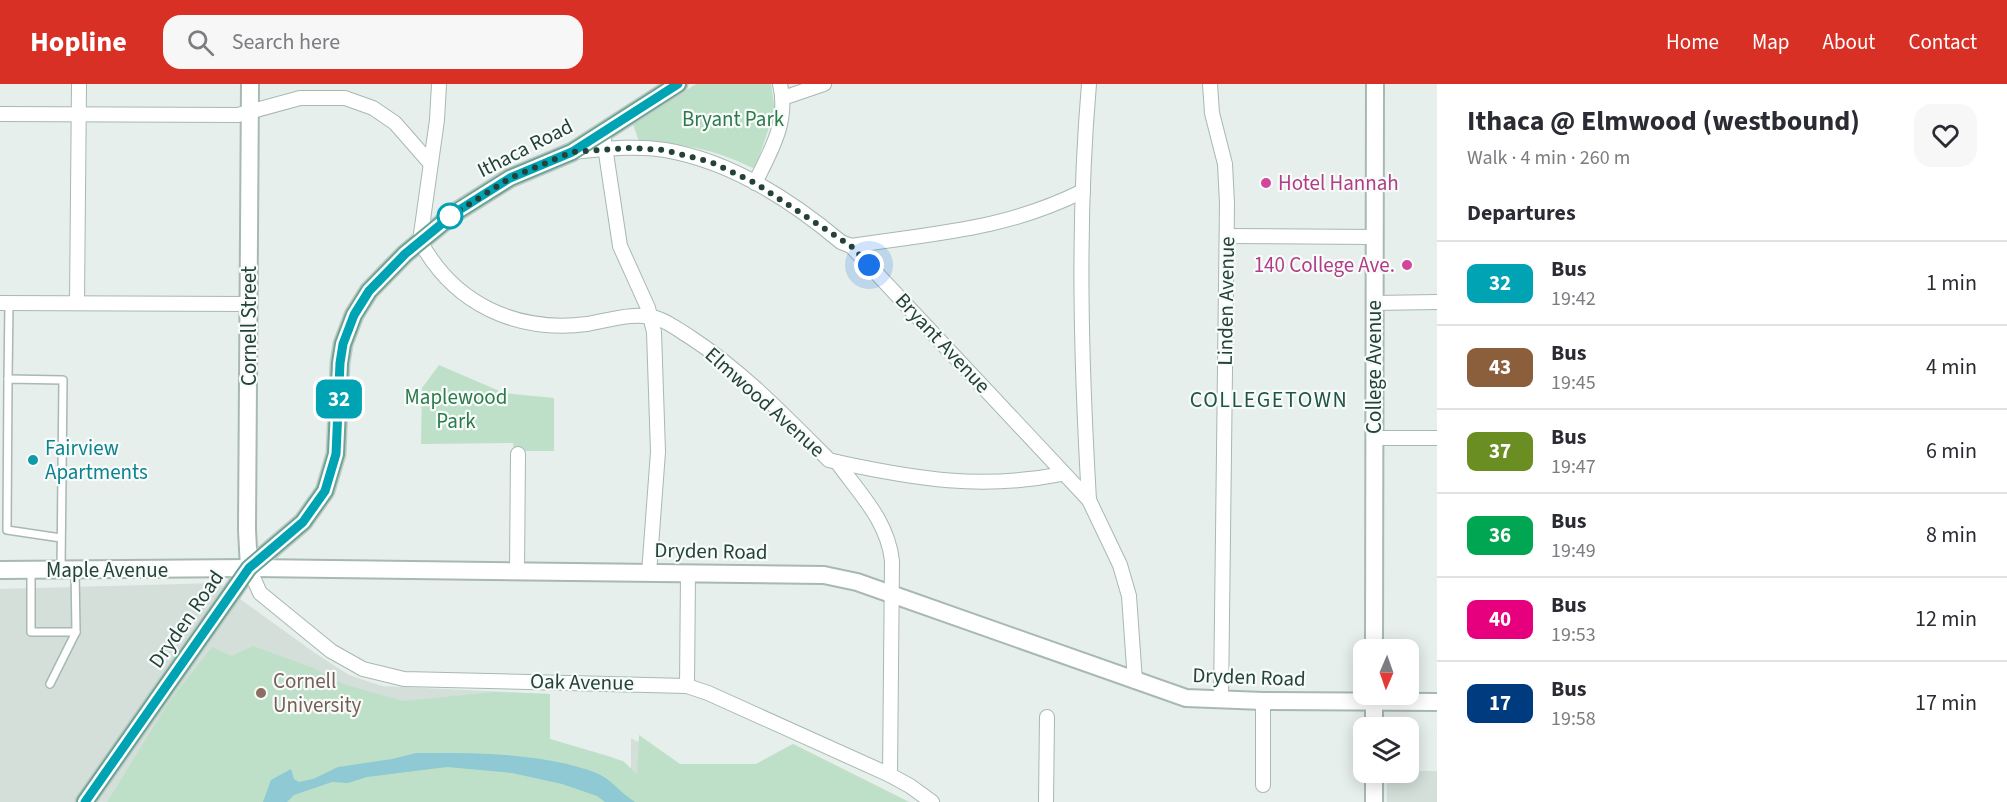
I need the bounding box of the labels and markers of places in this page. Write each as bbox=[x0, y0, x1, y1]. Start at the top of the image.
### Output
place label: Hotel Hannah bbox=[1278, 168, 1399, 198]
marker: Hotel Hannah bbox=[1259, 176, 1273, 190]
unlabelled marker bbox=[437, 203, 463, 229]
place label: 140 College Ave. bbox=[1254, 250, 1395, 280]
marker: 140 College Ave. bbox=[1400, 258, 1414, 272]
place label: Fairview Apartments bbox=[45, 433, 148, 487]
marker: Fairview Apartments bbox=[26, 453, 40, 467]
place label: Cornell University bbox=[273, 666, 362, 720]
marker: Cornell University bbox=[254, 686, 268, 700]

